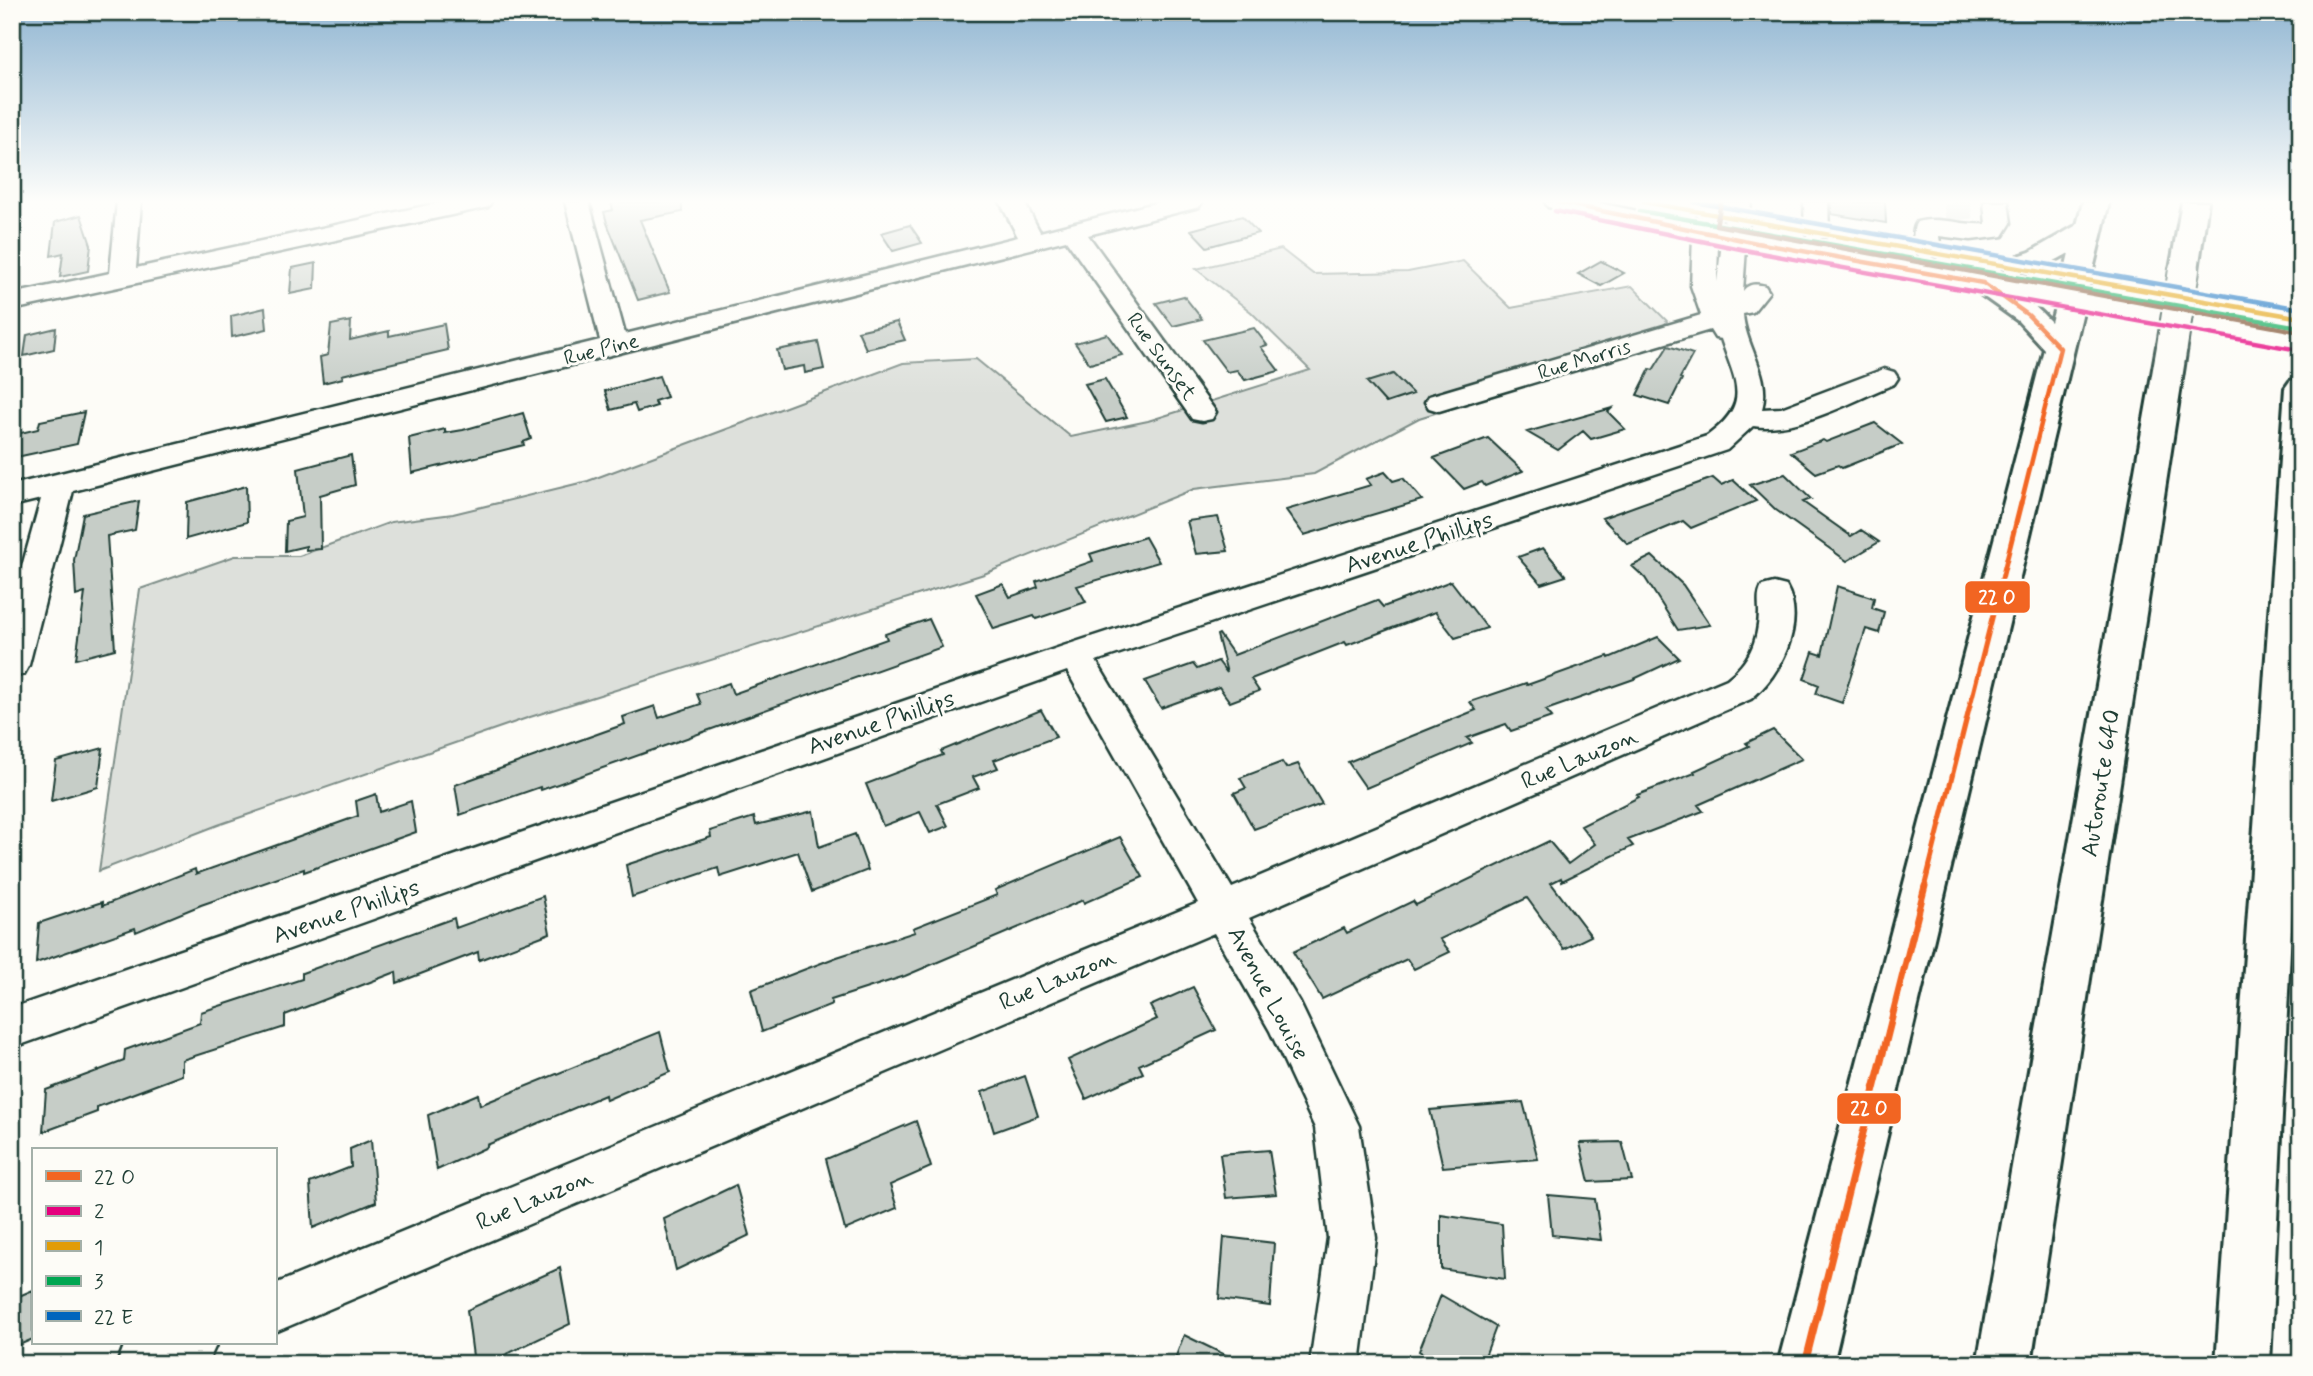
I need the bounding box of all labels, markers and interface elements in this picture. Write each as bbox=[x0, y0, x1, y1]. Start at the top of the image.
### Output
street label: Rue Sunset bbox=[1120, 307, 1203, 407]
street label: Rue Pine bbox=[561, 327, 642, 373]
street label: Rue Morris bbox=[1534, 333, 1634, 387]
street label: Avenue Phillips bbox=[1342, 505, 1497, 582]
line badge: 22 O bbox=[1964, 580, 2031, 614]
text: 22 O bbox=[1978, 586, 2016, 611]
street label: Avenue Phillips bbox=[804, 684, 959, 763]
street label: Autoroute 640 bbox=[2075, 707, 2128, 859]
street label: Rue Lauzon bbox=[1517, 721, 1643, 798]
street label: Avenue Phillips bbox=[269, 873, 424, 952]
street label: Avenue Louise bbox=[1219, 922, 1316, 1066]
street label: Rue Lauzon bbox=[995, 942, 1121, 1019]
line badge: 22 O bbox=[1836, 1092, 1902, 1125]
text: 22 O bbox=[1850, 1097, 1888, 1122]
legend bbox=[32, 1148, 276, 1344]
street label: Rue Lauzon bbox=[472, 1162, 598, 1239]
text: 22 O bbox=[94, 1164, 135, 1192]
text: 2 bbox=[94, 1198, 104, 1226]
text: 1 bbox=[94, 1234, 103, 1262]
text: 3 bbox=[94, 1268, 104, 1296]
text: 22 E bbox=[94, 1304, 133, 1332]

